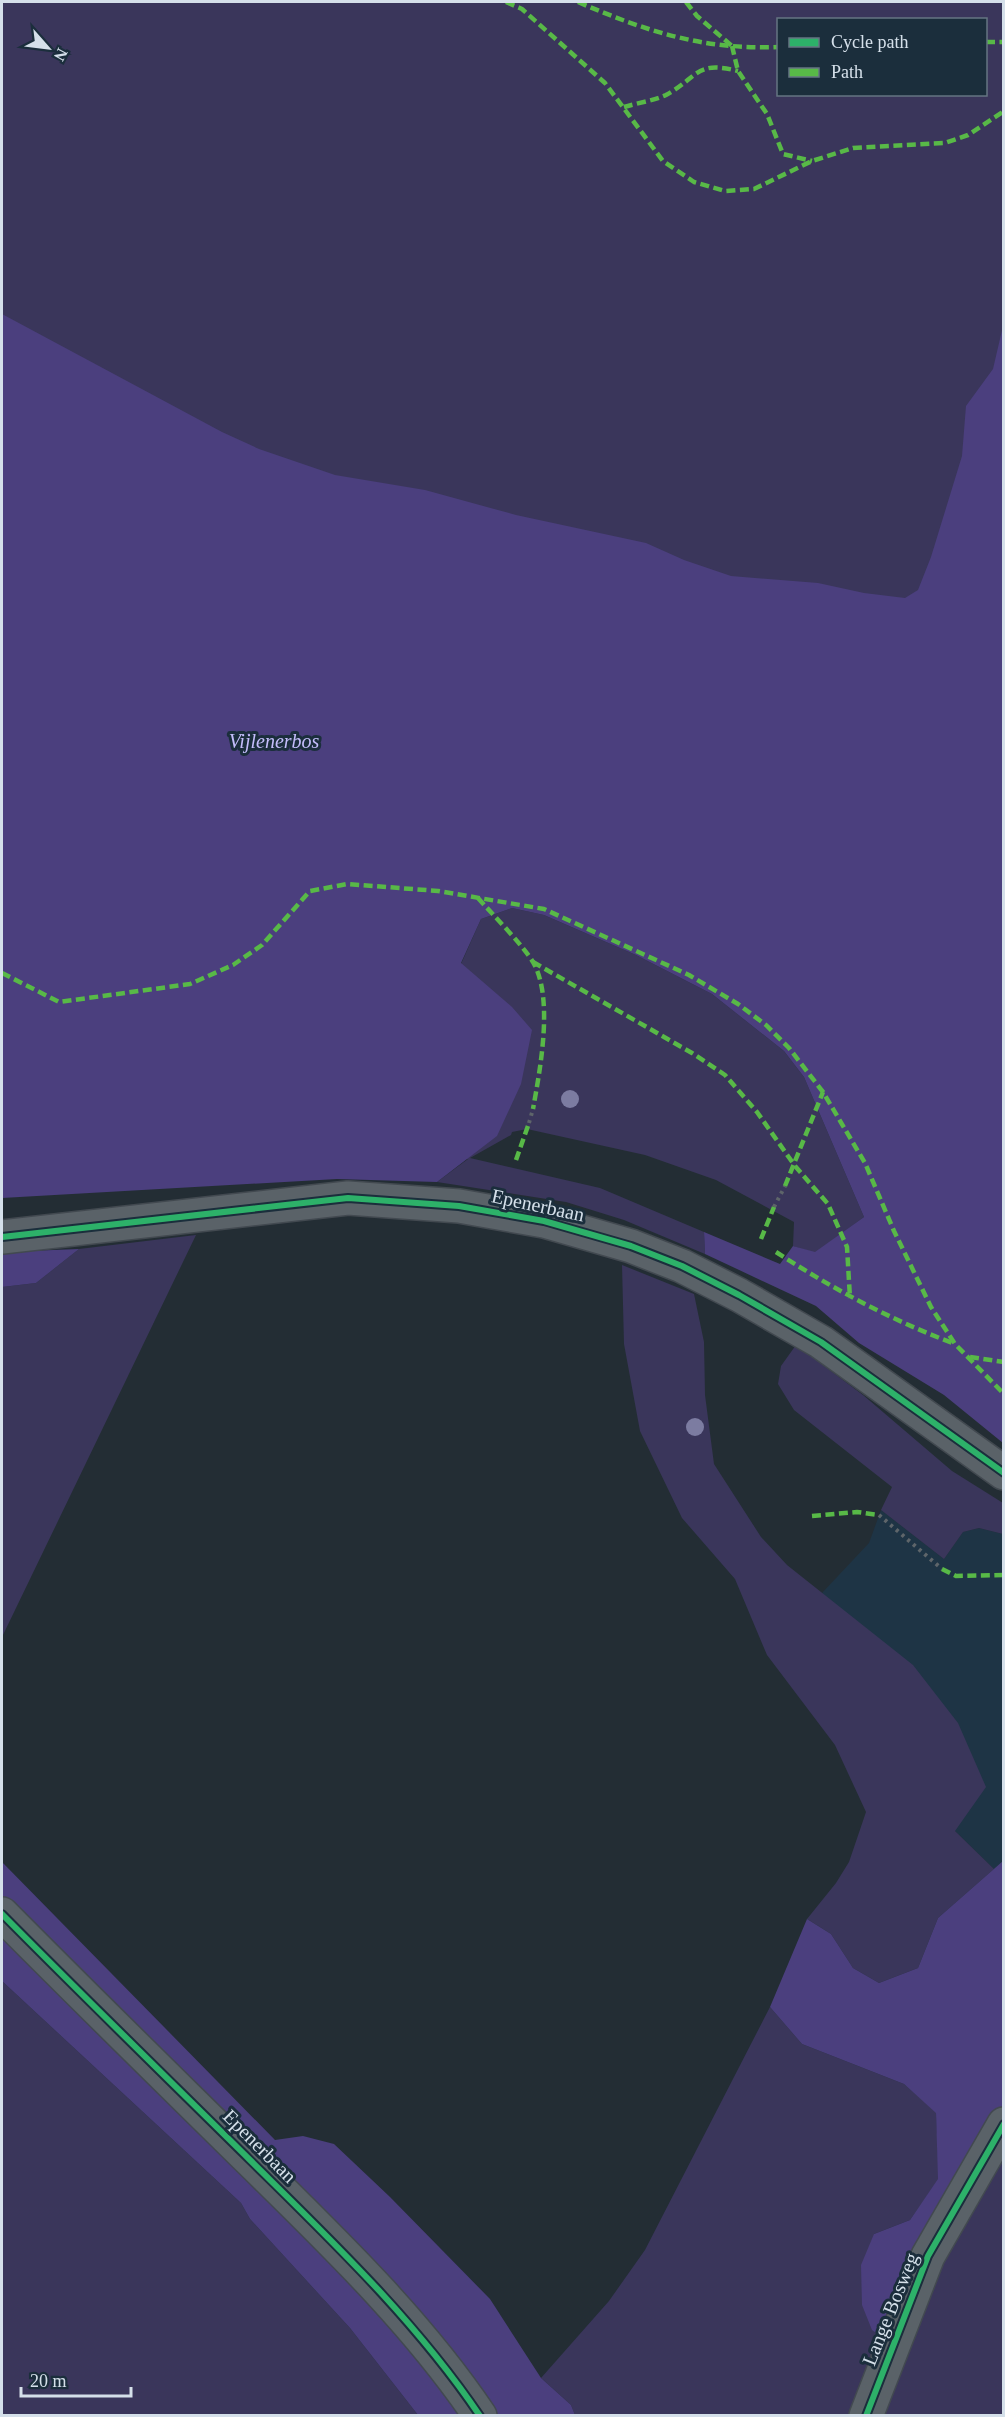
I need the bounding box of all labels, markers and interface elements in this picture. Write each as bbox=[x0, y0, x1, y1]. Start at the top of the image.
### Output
north arrow bbox=[18, 18, 78, 78]
legend bbox=[777, 18, 987, 96]
text: Cycle path bbox=[831, 32, 908, 52]
text: N bbox=[50, 46, 71, 64]
text: Path bbox=[831, 62, 863, 82]
park label: Vijlenerbos bbox=[229, 730, 320, 753]
street label: Epenerbaan bbox=[489, 1184, 586, 1227]
street label: Epenerbaan bbox=[218, 2105, 301, 2188]
street label: Lange Bosweg bbox=[857, 2250, 923, 2369]
scale bar bbox=[21, 2360, 130, 2398]
text: 20 m bbox=[30, 2371, 67, 2391]

